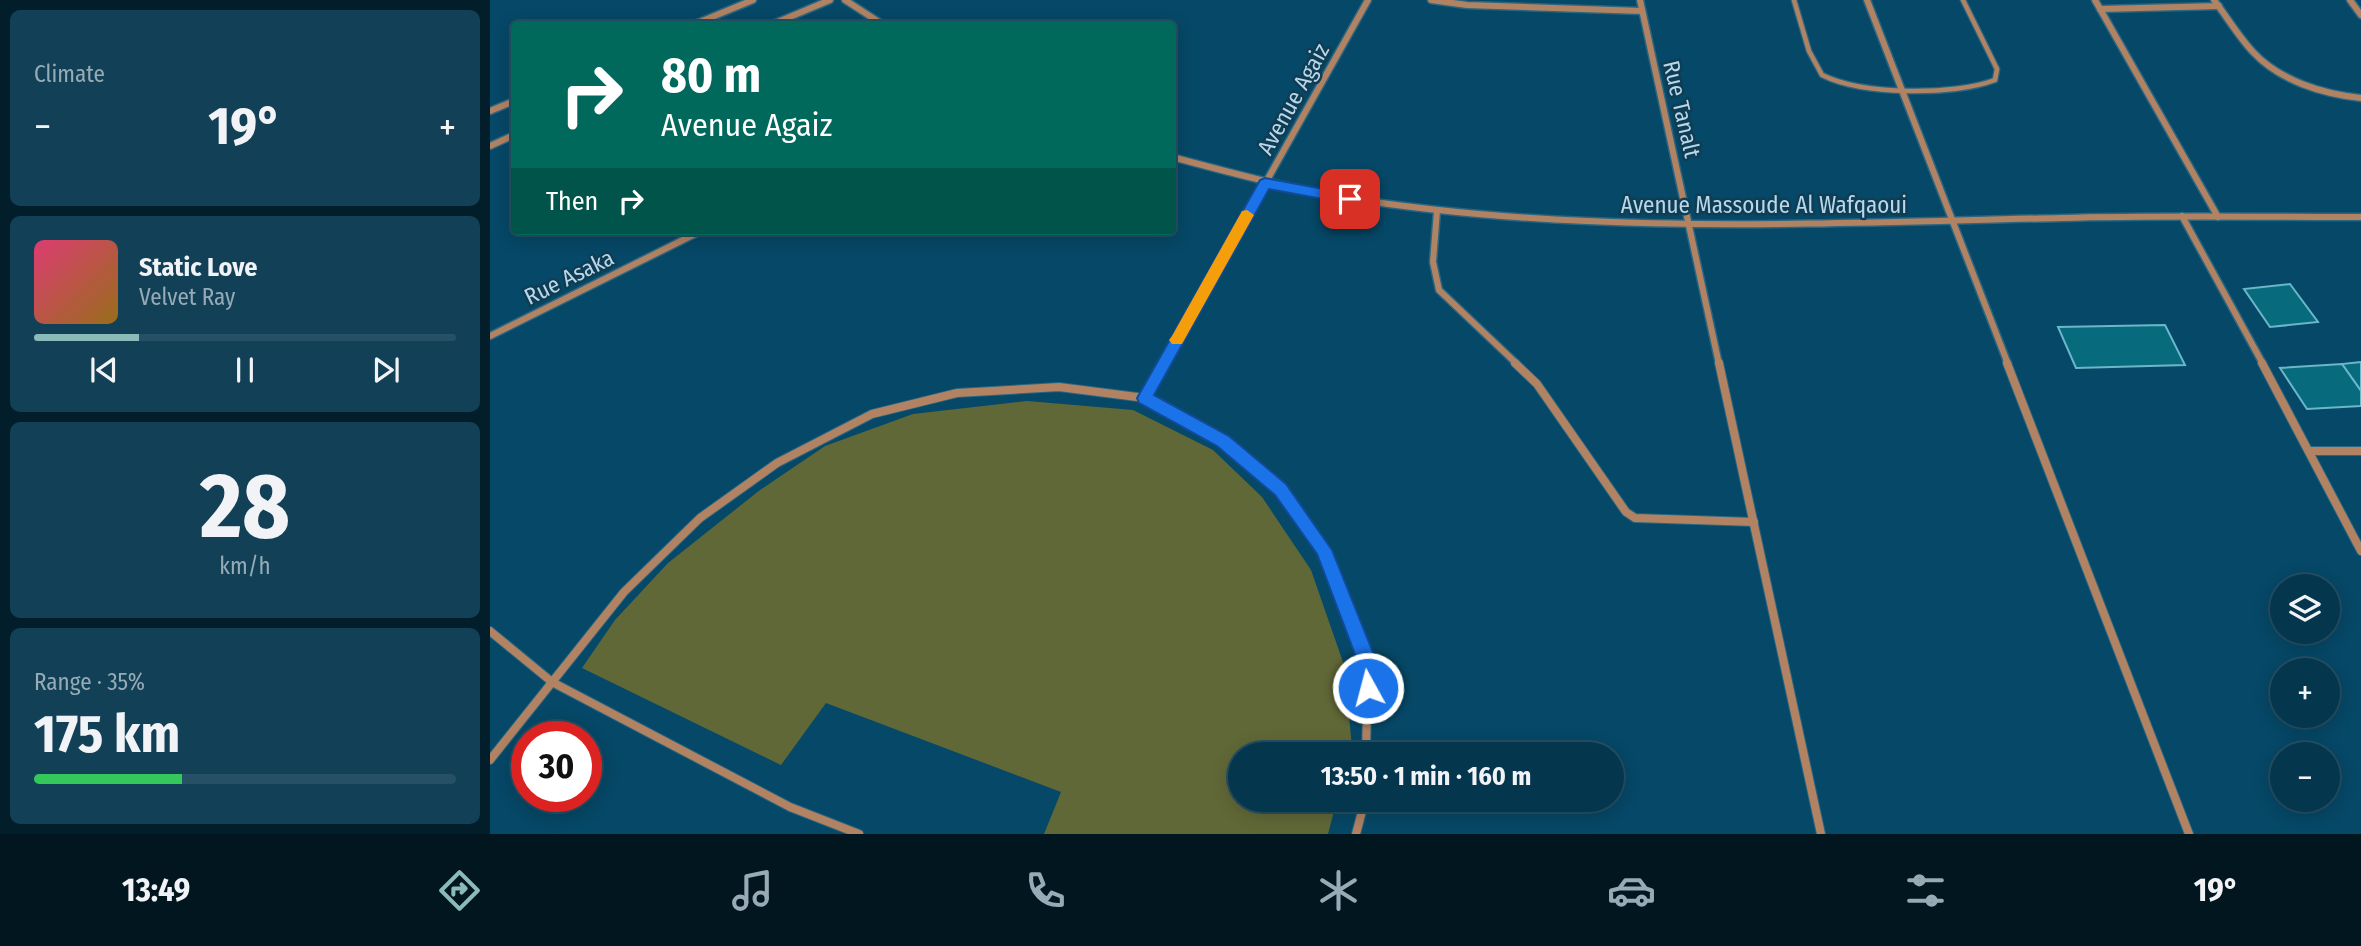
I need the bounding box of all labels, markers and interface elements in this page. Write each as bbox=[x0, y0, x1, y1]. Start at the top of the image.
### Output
street label: Avenue Agaiz bbox=[1251, 38, 1335, 160]
text: 80 m bbox=[661, 46, 761, 105]
icon: right bbox=[546, 49, 637, 140]
street label: Rue Tanalt bbox=[1657, 58, 1707, 161]
text: Climate bbox=[34, 60, 105, 88]
text: 19° bbox=[208, 95, 282, 158]
text: − bbox=[34, 104, 51, 150]
text: + bbox=[439, 104, 456, 150]
text: Avenue Agaiz bbox=[661, 106, 832, 144]
pin bbox=[1320, 169, 1380, 229]
icon: arrive bbox=[1331, 180, 1369, 218]
icon: right bbox=[612, 182, 650, 220]
text: Then bbox=[546, 186, 598, 217]
street label: Avenue Massoude Al Wafqaoui bbox=[1621, 191, 1907, 219]
street label: Rue Asaka bbox=[520, 243, 618, 311]
text: Static Love bbox=[139, 252, 257, 283]
text: Velvet Ray bbox=[139, 283, 235, 311]
icon: previous bbox=[85, 351, 123, 389]
icon: pause bbox=[226, 351, 264, 389]
icon: next bbox=[367, 351, 405, 389]
text: 28 bbox=[200, 452, 290, 561]
text: km/h bbox=[219, 552, 271, 580]
map controls bbox=[2270, 574, 2340, 812]
button: layers bbox=[2270, 574, 2340, 644]
position arrow bbox=[1331, 651, 1405, 725]
button: + bbox=[2270, 658, 2340, 728]
text: Range · 35% bbox=[34, 668, 145, 696]
text: 175 km bbox=[34, 703, 180, 766]
speed limit sign: 30 bbox=[511, 721, 602, 812]
button: − bbox=[2270, 742, 2340, 812]
text: 13:50 · 1 min · 160 m bbox=[1321, 761, 1531, 792]
icon: directions bbox=[435, 866, 484, 915]
icon: music bbox=[728, 866, 777, 915]
icon: phone bbox=[1021, 866, 1070, 915]
icon: climate bbox=[1314, 866, 1363, 915]
icon: car bbox=[1607, 866, 1656, 915]
icon: filters bbox=[1901, 866, 1950, 915]
text: 13:49 bbox=[122, 871, 190, 909]
text: 19° bbox=[2194, 871, 2239, 909]

